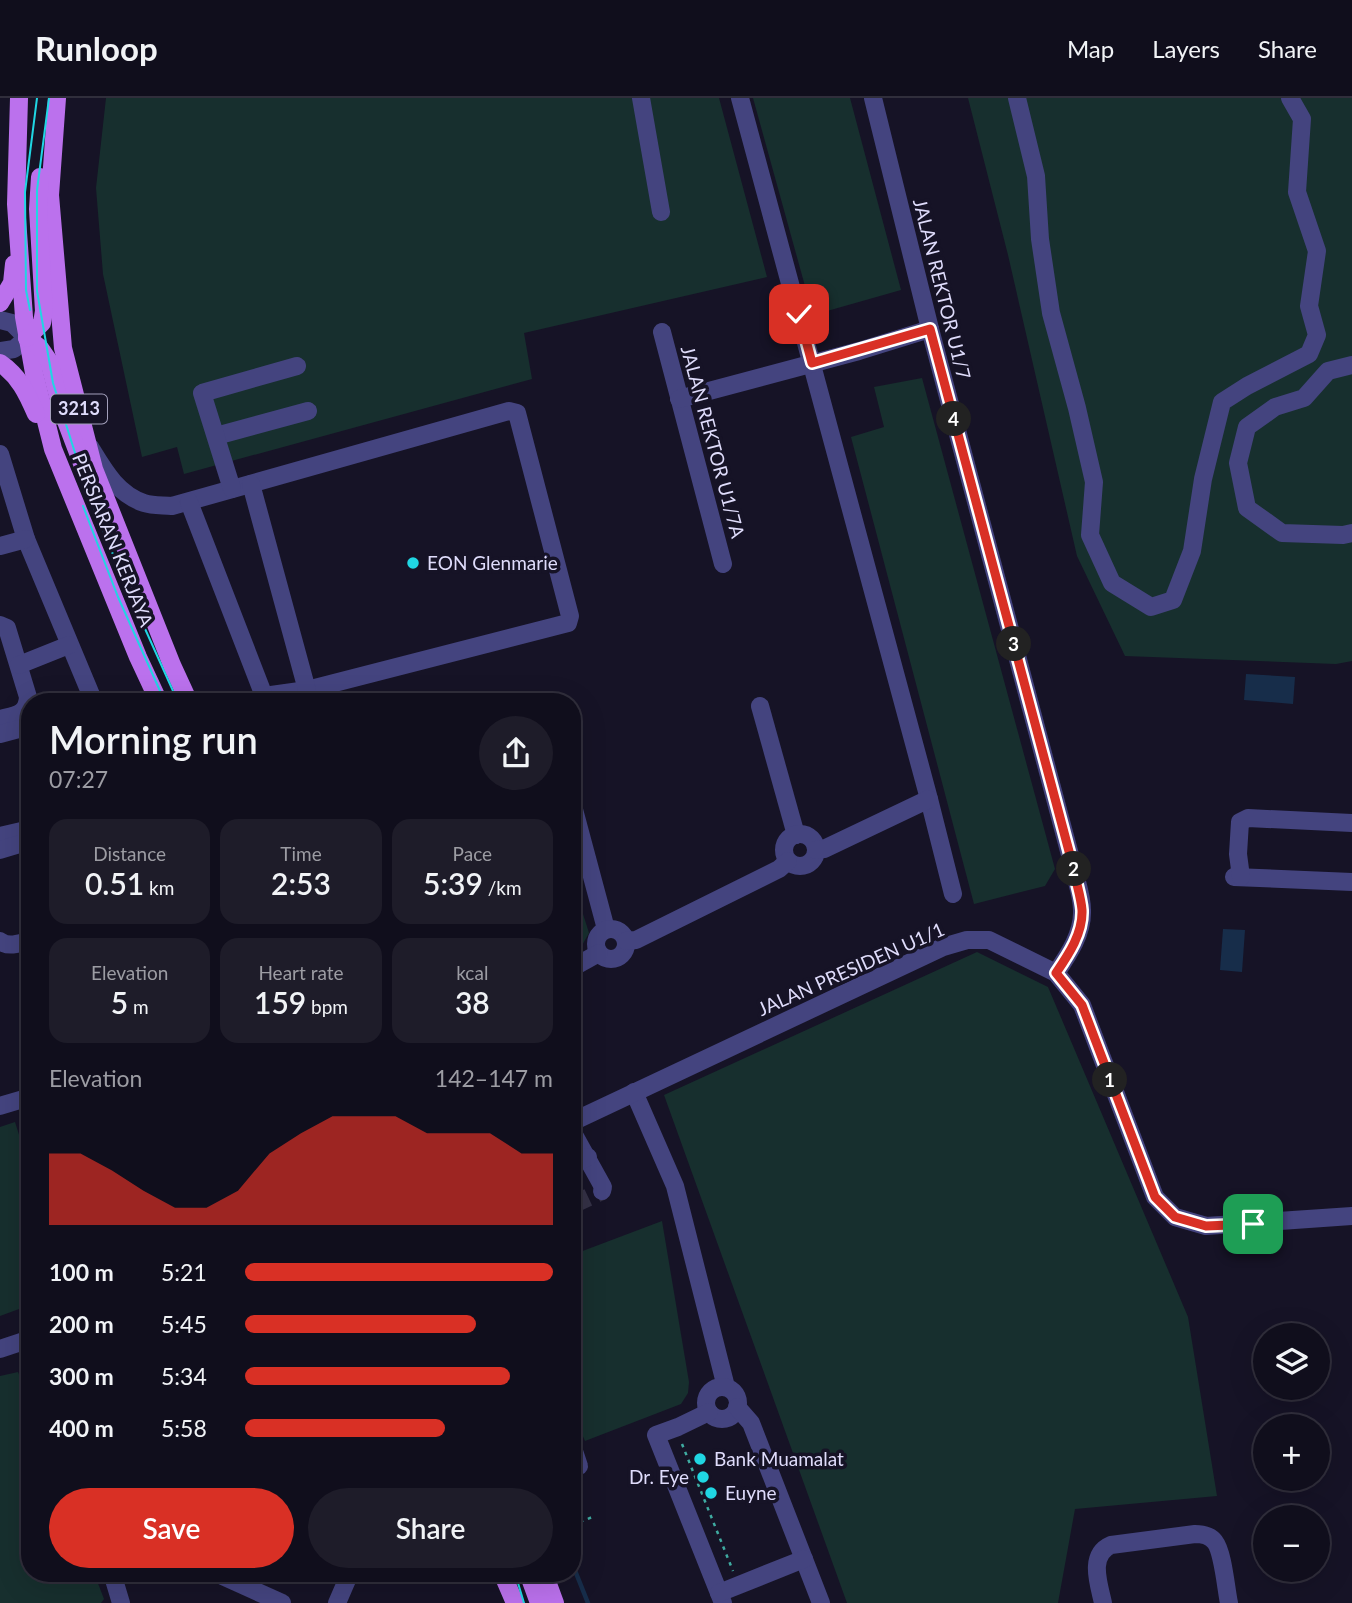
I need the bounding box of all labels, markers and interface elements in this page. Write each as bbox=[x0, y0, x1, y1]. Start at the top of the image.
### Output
text: Runloop bbox=[35, 28, 158, 68]
text: Map bbox=[1067, 34, 1114, 63]
text: Layers bbox=[1152, 34, 1220, 63]
text: Share bbox=[1258, 34, 1317, 63]
street label: JALAN REKTOR U1/7 bbox=[909, 196, 976, 382]
pin bbox=[769, 284, 829, 344]
icon: check bbox=[780, 295, 818, 333]
street label: JALAN REKTOR U1/7A bbox=[677, 343, 750, 541]
road number: 3213 bbox=[51, 394, 107, 424]
pin: 4 bbox=[936, 402, 972, 436]
text: 4 bbox=[948, 407, 959, 430]
street label: PERSIARAN KERJAYA bbox=[68, 450, 159, 630]
place label: EON Glenmarie bbox=[427, 551, 558, 574]
marker: EON Glenmarie bbox=[405, 555, 421, 571]
pin: 3 bbox=[996, 626, 1032, 662]
text: 3 bbox=[1008, 632, 1019, 655]
text: Morning run bbox=[49, 716, 258, 762]
button: share bbox=[479, 716, 553, 790]
text: 07:27 bbox=[49, 765, 108, 793]
text: Distance bbox=[93, 842, 166, 865]
text: Time bbox=[280, 842, 322, 865]
text: Pace bbox=[453, 842, 492, 865]
pin: 2 bbox=[1056, 852, 1092, 886]
text: 2 bbox=[1068, 857, 1079, 880]
text: 0.51 bbox=[85, 865, 144, 901]
text: 2:53 bbox=[271, 865, 331, 901]
text: 5:39 bbox=[423, 865, 483, 901]
text: km bbox=[144, 876, 174, 899]
text: /km bbox=[483, 876, 522, 899]
street label: JALAN PRESIDEN U1/1 bbox=[754, 917, 948, 1020]
text: Elevation bbox=[91, 961, 168, 984]
text: Heart rate bbox=[258, 961, 344, 984]
text: kcal bbox=[456, 961, 488, 984]
text: 5 bbox=[111, 984, 128, 1020]
text: 159 bbox=[254, 984, 306, 1020]
text: 38 bbox=[455, 984, 490, 1020]
text: m bbox=[128, 995, 149, 1018]
text: bpm bbox=[306, 995, 348, 1018]
pin: 1 bbox=[1092, 1062, 1128, 1098]
text: Elevation bbox=[49, 1064, 142, 1092]
text: 142–147 m bbox=[435, 1064, 553, 1092]
text: 1 bbox=[1104, 1068, 1115, 1091]
pin bbox=[1223, 1194, 1283, 1254]
icon: arrive bbox=[1234, 1205, 1272, 1243]
text: 100 m bbox=[49, 1258, 114, 1286]
text: 5:21 bbox=[161, 1258, 207, 1286]
text: 200 m bbox=[49, 1310, 114, 1338]
text: 5:45 bbox=[161, 1310, 207, 1338]
map controls bbox=[1253, 1323, 1330, 1582]
button: layers bbox=[1253, 1323, 1330, 1400]
text: 300 m bbox=[49, 1362, 114, 1390]
text: 5:34 bbox=[161, 1362, 207, 1390]
text: 400 m bbox=[49, 1414, 114, 1442]
text: 5:58 bbox=[161, 1414, 207, 1442]
button: + bbox=[1253, 1414, 1330, 1491]
place label: Bank Muamalat bbox=[714, 1447, 844, 1470]
marker: Bank Muamalat bbox=[692, 1451, 708, 1467]
place label: Dr. Eye bbox=[629, 1465, 689, 1488]
marker: Dr. Eye bbox=[695, 1469, 711, 1485]
place label: Euyne bbox=[725, 1481, 777, 1504]
marker: Euyne bbox=[703, 1485, 719, 1501]
button: Save bbox=[49, 1488, 294, 1568]
button: Share bbox=[308, 1488, 553, 1568]
button: − bbox=[1253, 1505, 1330, 1582]

